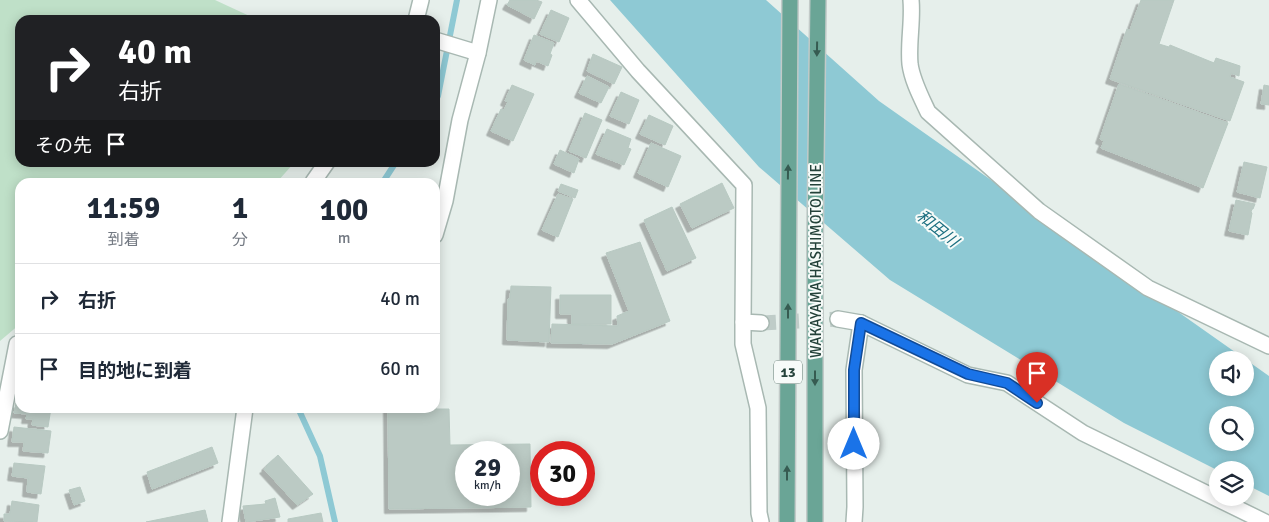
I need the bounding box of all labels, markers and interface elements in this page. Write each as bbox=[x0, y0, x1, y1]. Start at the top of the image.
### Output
text: 40 m bbox=[118, 30, 192, 73]
icon: right bbox=[35, 35, 100, 100]
one-way arrow bbox=[813, 41, 821, 57]
text: 右折 bbox=[118, 78, 162, 105]
icon: arrive bbox=[102, 130, 130, 158]
text: その先 bbox=[35, 134, 92, 158]
one-way arrow bbox=[784, 164, 792, 180]
street label: WAKAYAMA HASHIMOTO LINE bbox=[807, 164, 825, 358]
text: 11:59 bbox=[87, 190, 160, 227]
text: 1 bbox=[232, 190, 248, 227]
text: 100 bbox=[320, 192, 368, 229]
water label: 和田川 bbox=[912, 206, 964, 253]
text: m bbox=[338, 228, 350, 248]
text: 到着 bbox=[107, 230, 139, 250]
text: 分 bbox=[232, 230, 248, 250]
icon: right bbox=[35, 285, 63, 313]
text: 40 m bbox=[380, 287, 420, 311]
text: 右折 bbox=[78, 289, 116, 313]
one-way arrow bbox=[784, 303, 792, 319]
map controls bbox=[1209, 351, 1254, 506]
button: sound bbox=[1209, 351, 1254, 396]
pin bbox=[1016, 352, 1058, 403]
icon: arrive bbox=[35, 355, 63, 383]
text: 60 m bbox=[380, 357, 420, 381]
text: 目的地に到着 bbox=[78, 359, 192, 383]
icon: arrive bbox=[1023, 359, 1051, 387]
road number: 13 bbox=[774, 361, 802, 384]
one-way arrow bbox=[811, 371, 819, 387]
button: search bbox=[1209, 406, 1254, 451]
position arrow bbox=[827, 417, 879, 469]
speed limit sign: 30 bbox=[530, 441, 595, 506]
text: 29 bbox=[474, 452, 501, 483]
button: layers bbox=[1209, 461, 1254, 506]
one-way arrow bbox=[783, 465, 791, 481]
text: km/h bbox=[474, 478, 501, 493]

